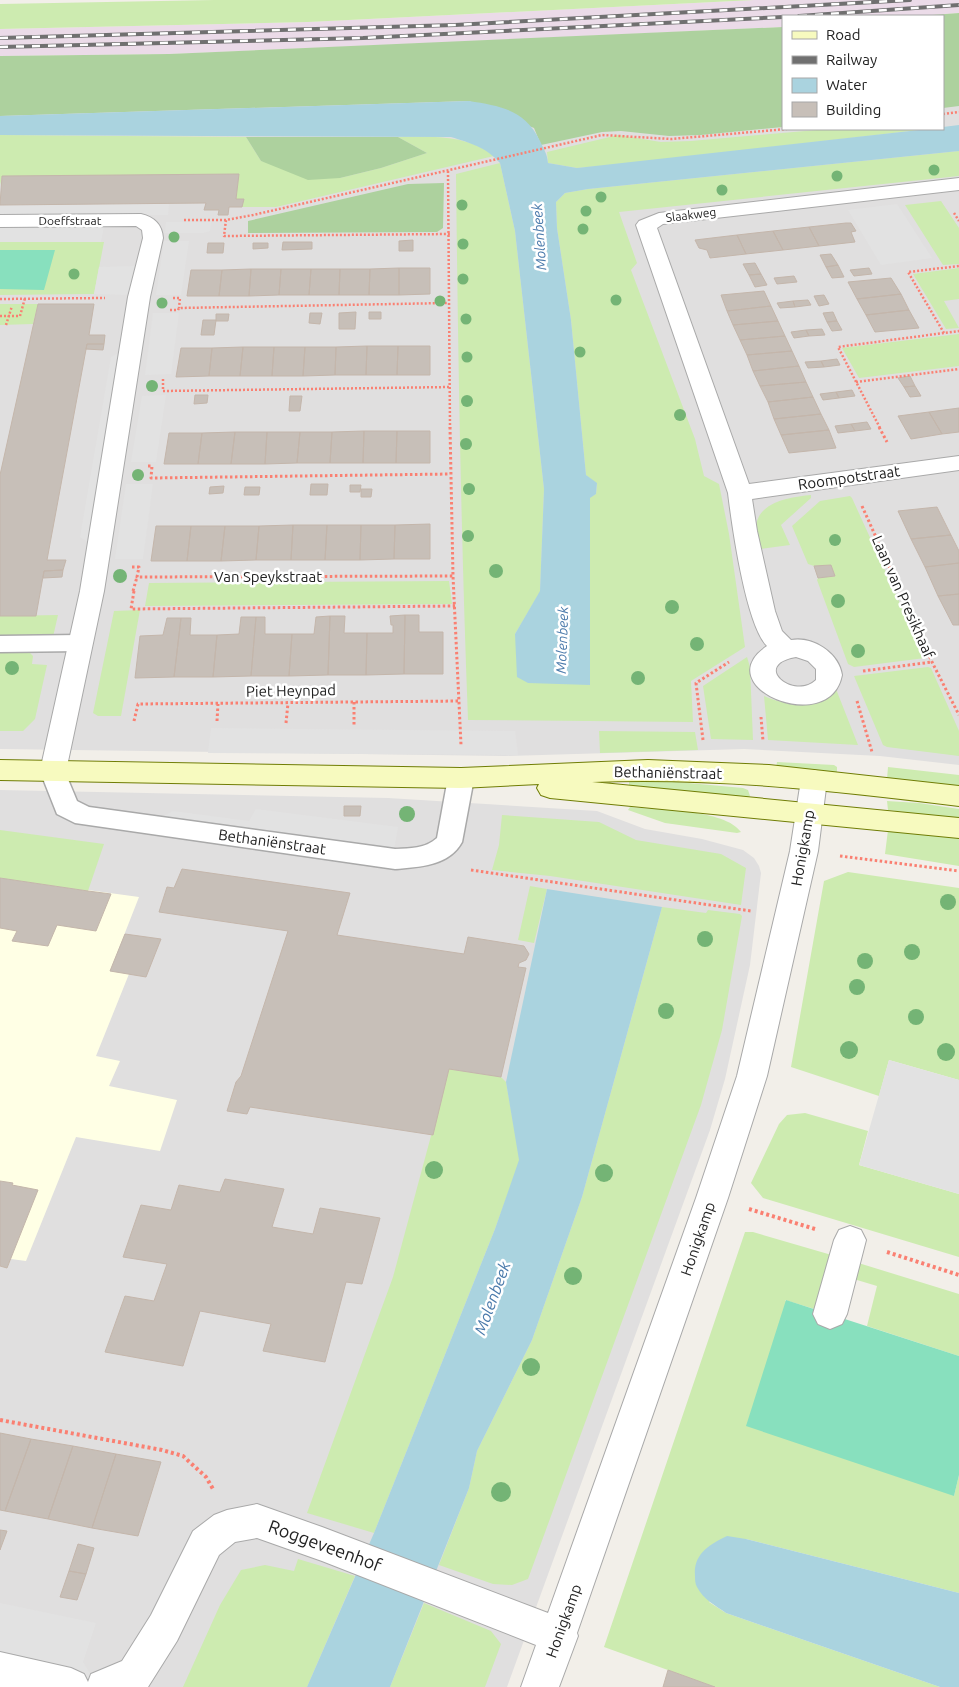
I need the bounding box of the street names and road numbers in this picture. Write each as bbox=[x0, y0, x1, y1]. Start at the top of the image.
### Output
street label: Slaakweg bbox=[665, 205, 717, 224]
street label: Doeffstraat bbox=[39, 214, 102, 227]
street label: Roompotstraat bbox=[797, 462, 901, 493]
street label: Laan van Presikhaaf bbox=[869, 533, 938, 661]
street label: Van Speykstraat bbox=[214, 568, 322, 585]
street label: Piet Heynpad bbox=[246, 681, 336, 700]
street label: Bethaniënstraat bbox=[614, 763, 722, 782]
street label: Honigkamp bbox=[787, 808, 818, 887]
street label: Bethaniënstraat bbox=[217, 826, 327, 857]
street label: Honigkamp bbox=[677, 1200, 718, 1278]
street label: Roggeveenhof bbox=[266, 1515, 385, 1575]
street label: Honigkamp bbox=[542, 1582, 585, 1660]

